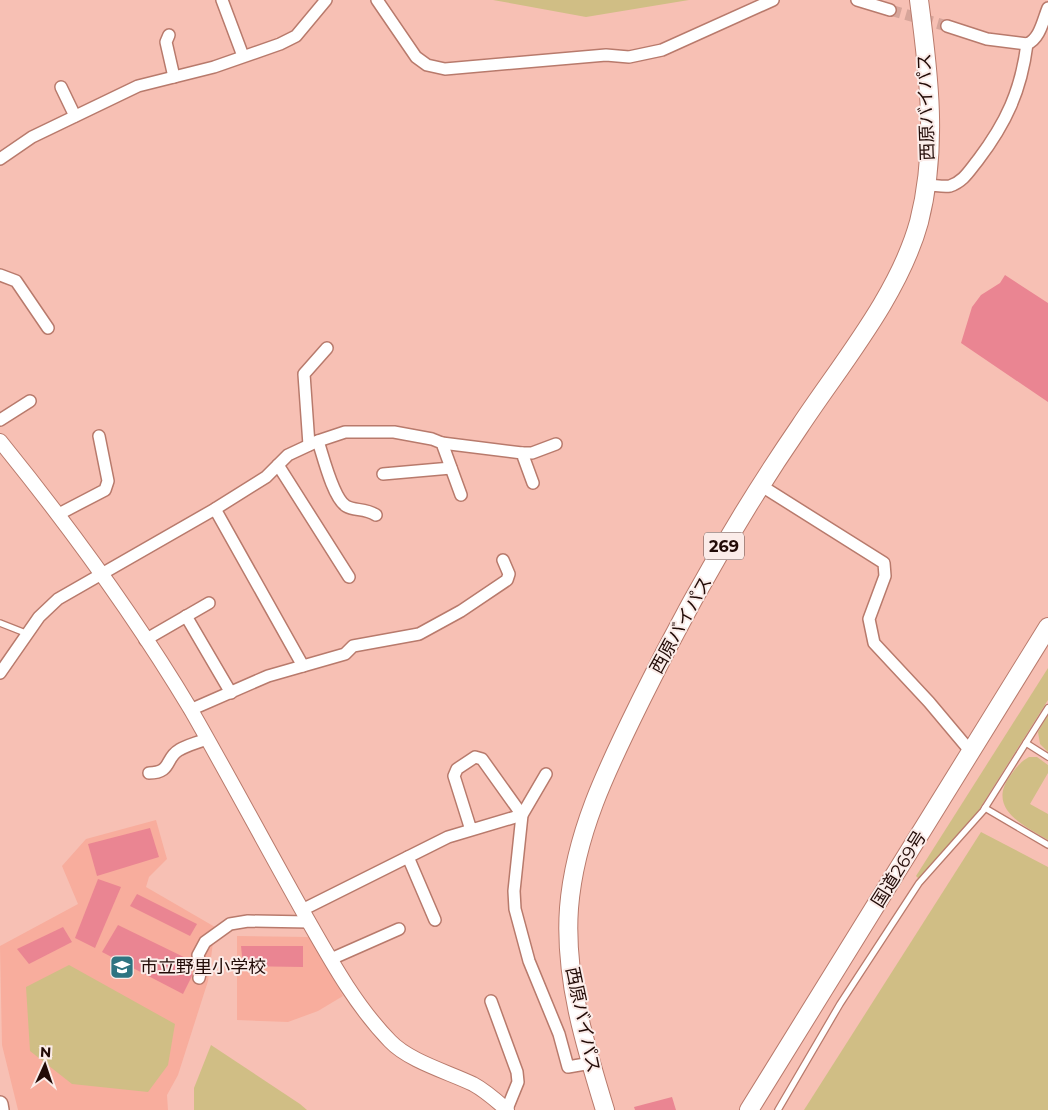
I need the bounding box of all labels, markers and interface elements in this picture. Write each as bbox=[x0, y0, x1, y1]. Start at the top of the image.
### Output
street label: 西原バイパス bbox=[913, 53, 939, 161]
road number: 269 bbox=[704, 532, 744, 560]
street label: 西原バイパス bbox=[645, 573, 717, 677]
street label: 国道269号 bbox=[867, 827, 931, 911]
school or university icon: 市立野里小学校 bbox=[109, 954, 135, 980]
place label: 市立野里小学校 bbox=[140, 956, 266, 978]
street label: 西原バイパス bbox=[561, 965, 605, 1075]
north arrow bbox=[20, 1040, 70, 1090]
text: N bbox=[40, 1043, 52, 1061]

